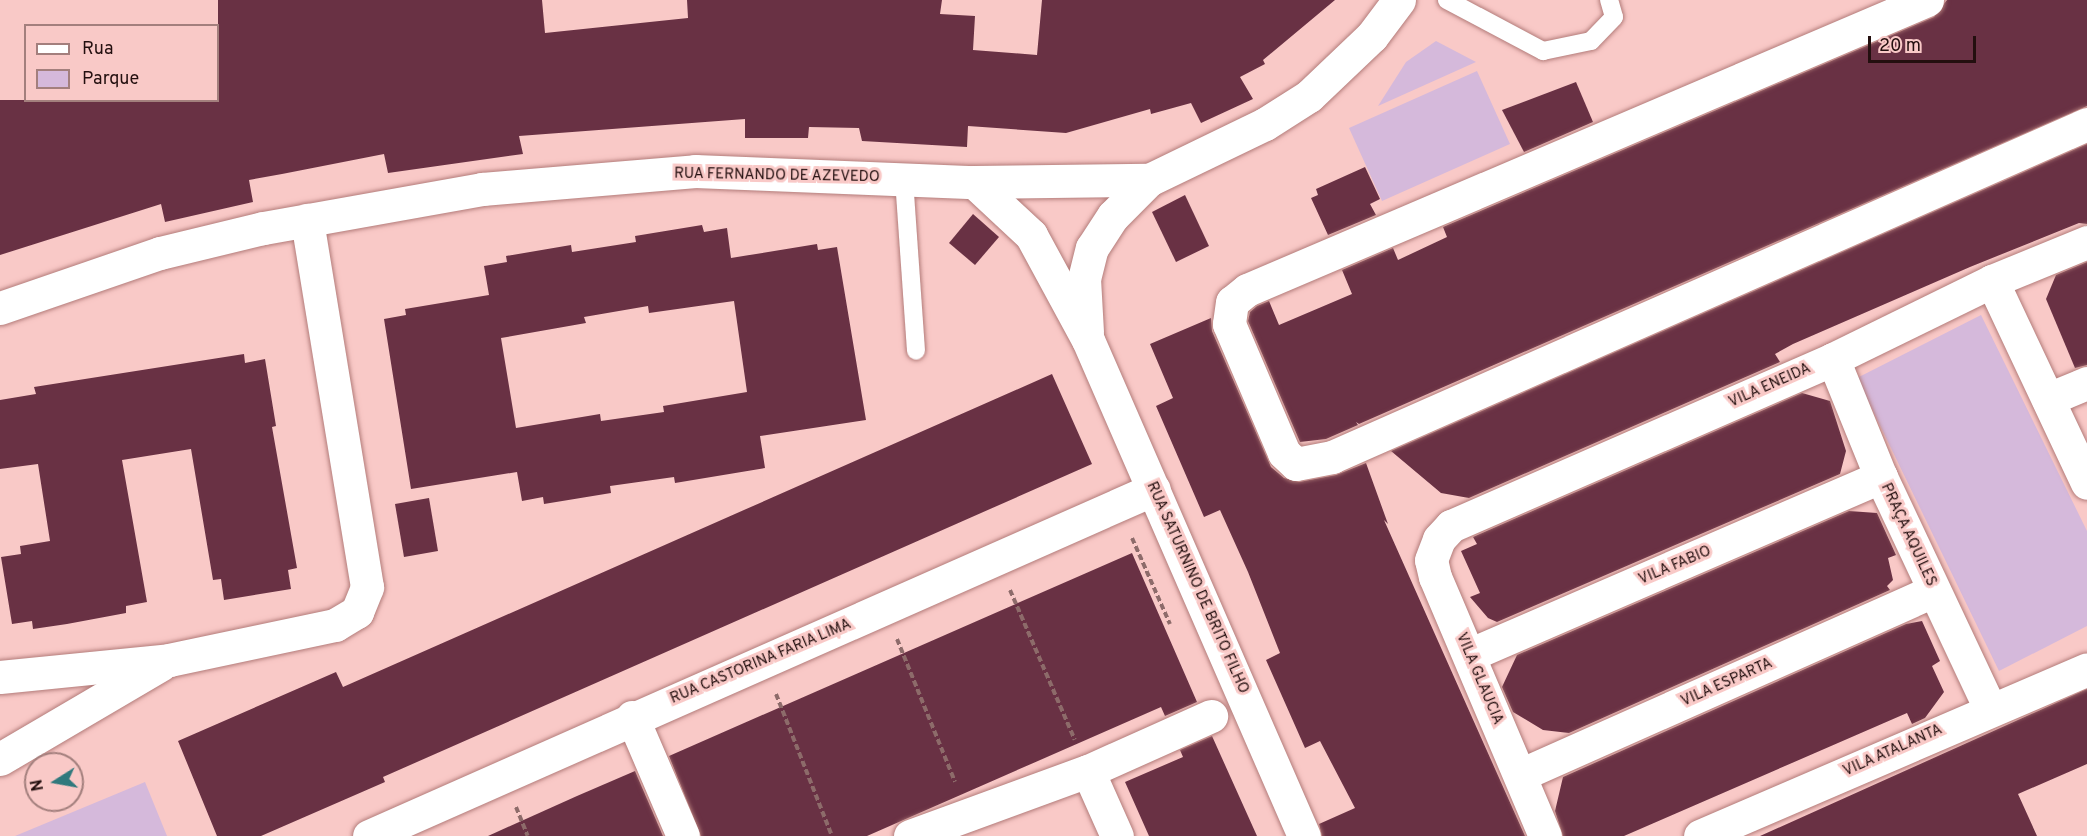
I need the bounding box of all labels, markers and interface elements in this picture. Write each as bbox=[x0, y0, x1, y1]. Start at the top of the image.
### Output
legend bbox=[24, 24, 219, 102]
scale bar bbox=[1871, 24, 1979, 62]
text: 20 m bbox=[1879, 35, 1921, 58]
text: Rua bbox=[82, 38, 113, 61]
text: Parque bbox=[82, 68, 139, 91]
street label: RUA FERNANDO DE AZEVEDO bbox=[673, 165, 881, 187]
street label: VILA ENEIDA bbox=[1726, 360, 1814, 412]
street label: RUA SATURNINO DE BRITO FILHO bbox=[1142, 479, 1252, 697]
street label: PRAÇA AQUILES bbox=[1876, 480, 1940, 590]
street label: VILA FABIO bbox=[1636, 543, 1714, 589]
street label: RUA CASTORINA FARIA LIMA bbox=[667, 615, 855, 709]
street label: VILA GLAUCIA bbox=[1451, 630, 1507, 728]
street label: VILA ESPARTA bbox=[1678, 655, 1776, 711]
street label: VILA ATALANTA bbox=[1840, 721, 1946, 781]
north arrow bbox=[24, 752, 84, 812]
text: N bbox=[27, 778, 49, 793]

